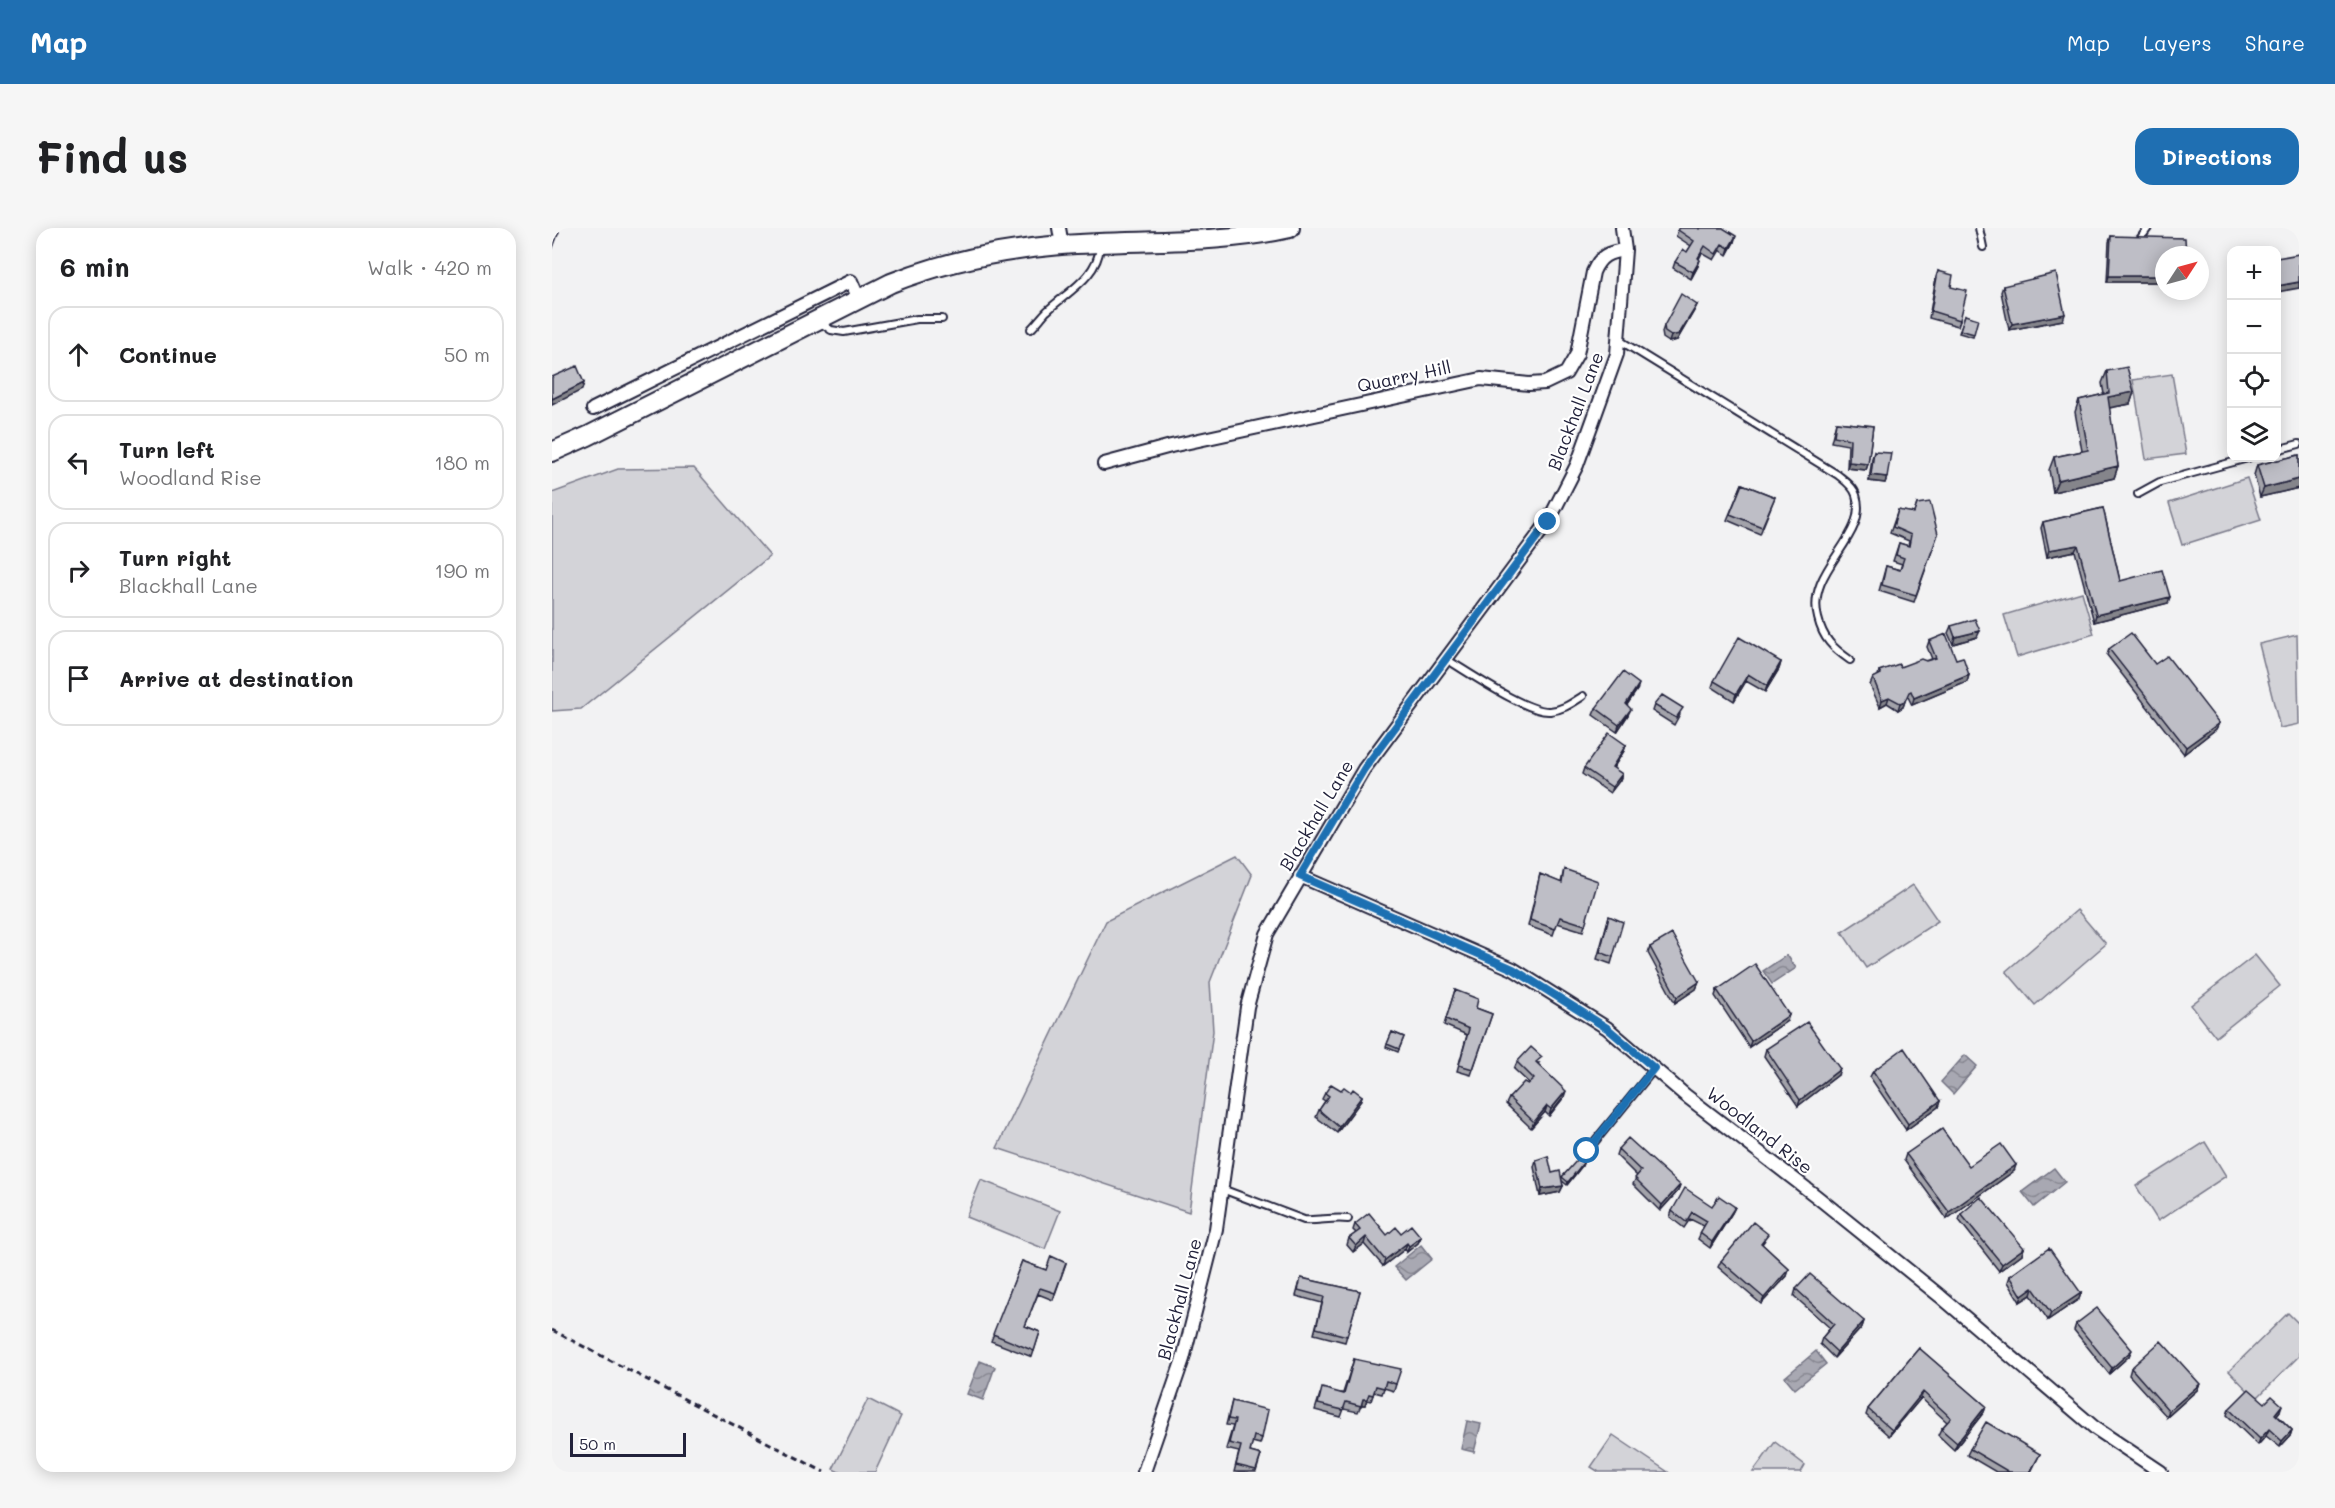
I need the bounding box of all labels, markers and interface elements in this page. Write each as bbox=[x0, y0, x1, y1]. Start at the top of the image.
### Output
text: Map bbox=[30, 24, 87, 60]
text: Map bbox=[2067, 29, 2110, 56]
text: Layers bbox=[2143, 29, 2212, 56]
text: Share bbox=[2245, 29, 2305, 56]
button: Directions bbox=[2135, 128, 2299, 185]
text: Find us bbox=[36, 129, 188, 184]
north arrow bbox=[2155, 246, 2209, 300]
map controls bbox=[2227, 246, 2281, 462]
button: + bbox=[2227, 246, 2281, 300]
text: 6 min bbox=[60, 250, 129, 284]
text: Walk · 420 m bbox=[367, 254, 492, 280]
button: − bbox=[2227, 300, 2281, 354]
icon: ahead bbox=[62, 338, 95, 371]
text: Continue bbox=[119, 340, 217, 369]
text: 50 m bbox=[444, 341, 490, 367]
street label: Blackhall Lane bbox=[1541, 348, 1609, 474]
street label: Quarry Hill bbox=[1355, 354, 1453, 398]
button: locate bbox=[2227, 354, 2281, 408]
button: layers bbox=[2227, 408, 2281, 462]
text: Turn left bbox=[119, 435, 215, 464]
icon: left bbox=[62, 446, 95, 479]
text: 180 m bbox=[434, 449, 490, 475]
text: Woodland Rise bbox=[119, 464, 262, 490]
route end bbox=[1534, 508, 1560, 534]
text: Turn right bbox=[119, 543, 231, 572]
icon: right bbox=[62, 554, 95, 587]
text: 190 m bbox=[435, 557, 490, 583]
text: Blackhall Lane bbox=[119, 572, 258, 598]
icon: arrive bbox=[62, 662, 95, 695]
text: Arrive at destination bbox=[119, 664, 354, 693]
street label: Blackhall Lane bbox=[1274, 755, 1358, 875]
street label: Woodland Rise bbox=[1702, 1081, 1818, 1179]
route start bbox=[1573, 1137, 1599, 1163]
street label: Blackhall Lane bbox=[1151, 1236, 1207, 1362]
scale bar bbox=[570, 1430, 686, 1458]
text: 50 m bbox=[579, 1433, 616, 1454]

